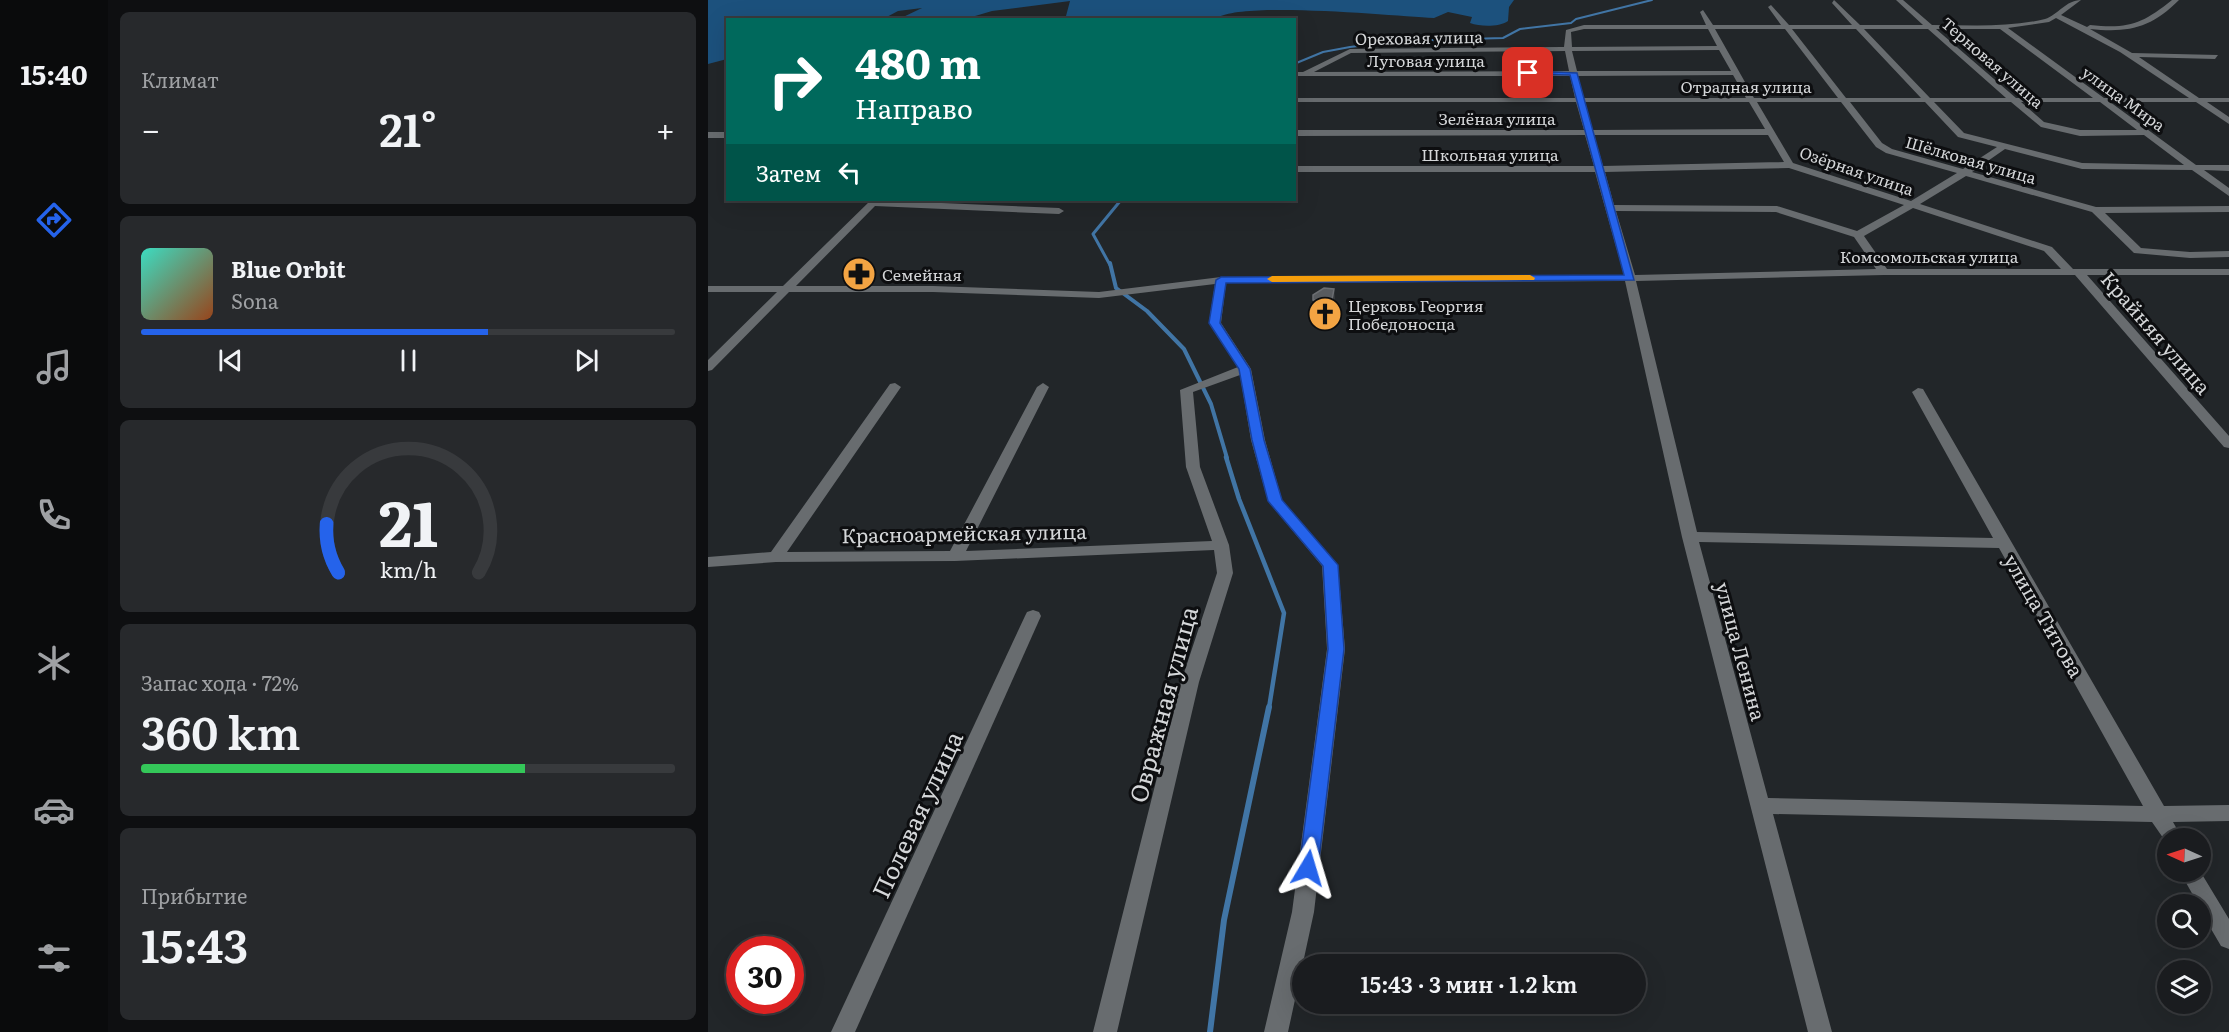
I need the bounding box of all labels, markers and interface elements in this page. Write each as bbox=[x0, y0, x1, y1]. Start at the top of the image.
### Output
street label: Терновая улица bbox=[1937, 11, 2050, 114]
street label: Ореховая улица bbox=[1355, 24, 1484, 50]
text: 480 m bbox=[855, 30, 981, 92]
icon: right bbox=[756, 42, 834, 120]
pin bbox=[1502, 47, 1553, 98]
street label: Луговая улица bbox=[1367, 48, 1485, 72]
text: 15:40 bbox=[20, 53, 88, 93]
icon: arrive bbox=[1511, 56, 1544, 89]
street label: улица Мира bbox=[2077, 60, 2171, 137]
text: Климат bbox=[141, 64, 219, 94]
street label: Отрадная улица bbox=[1680, 74, 1812, 98]
text: Направо bbox=[855, 87, 973, 127]
text: 21° bbox=[379, 94, 437, 161]
text: − bbox=[141, 103, 160, 152]
text: + bbox=[656, 103, 675, 152]
street label: Зелёная улица bbox=[1438, 106, 1556, 130]
street label: Шёлковая улица bbox=[1903, 129, 2040, 189]
street label: Озёрная улица bbox=[1797, 139, 1918, 201]
street label: Школьная улица bbox=[1421, 142, 1559, 166]
text: Затем bbox=[756, 156, 821, 189]
icon: left bbox=[833, 156, 866, 189]
icon: directions bbox=[33, 199, 75, 241]
street label: Комсомольская улица bbox=[1840, 244, 2019, 268]
text: Blue Orbit bbox=[231, 252, 346, 285]
pharmacy icon: Семейная bbox=[841, 256, 877, 292]
place label: Семейная bbox=[882, 262, 962, 286]
street label: Крайняя улица bbox=[2095, 264, 2219, 400]
text: Sona bbox=[231, 285, 279, 315]
place label: Церковь Георгия Победоносца bbox=[1348, 293, 1484, 335]
church icon: Церковь Георгия Победоносца bbox=[1307, 296, 1343, 332]
icon: previous bbox=[214, 344, 247, 377]
icon: pause bbox=[392, 344, 425, 377]
icon: next bbox=[570, 344, 603, 377]
icon: music bbox=[33, 346, 75, 388]
text: 21 bbox=[378, 474, 438, 566]
icon: phone bbox=[33, 494, 75, 536]
street label: Красноармейская улица bbox=[841, 515, 1087, 549]
street label: улица Титова bbox=[1997, 548, 2093, 683]
text: km/h bbox=[379, 553, 437, 585]
street label: улица Ленина bbox=[1709, 578, 1775, 724]
street label: Овражная улица bbox=[1119, 602, 1205, 806]
icon: climate bbox=[33, 642, 75, 684]
text: Запас хода · 72% bbox=[141, 667, 299, 697]
text: 360 km bbox=[141, 697, 301, 764]
street label: Полевая улица bbox=[862, 725, 970, 903]
icon: car bbox=[33, 789, 75, 831]
north arrow bbox=[2157, 828, 2211, 882]
map controls bbox=[2157, 828, 2211, 1014]
position arrow bbox=[1276, 836, 1340, 900]
text: Прибытие bbox=[141, 880, 247, 910]
button: search bbox=[2157, 894, 2211, 948]
text: 15:43 bbox=[141, 910, 248, 977]
speed limit sign: 30 bbox=[726, 936, 804, 1014]
icon: filters bbox=[33, 937, 75, 979]
button: layers bbox=[2157, 960, 2211, 1014]
text: 15:43 · 3 мин · 1.2 km bbox=[1361, 967, 1577, 1000]

